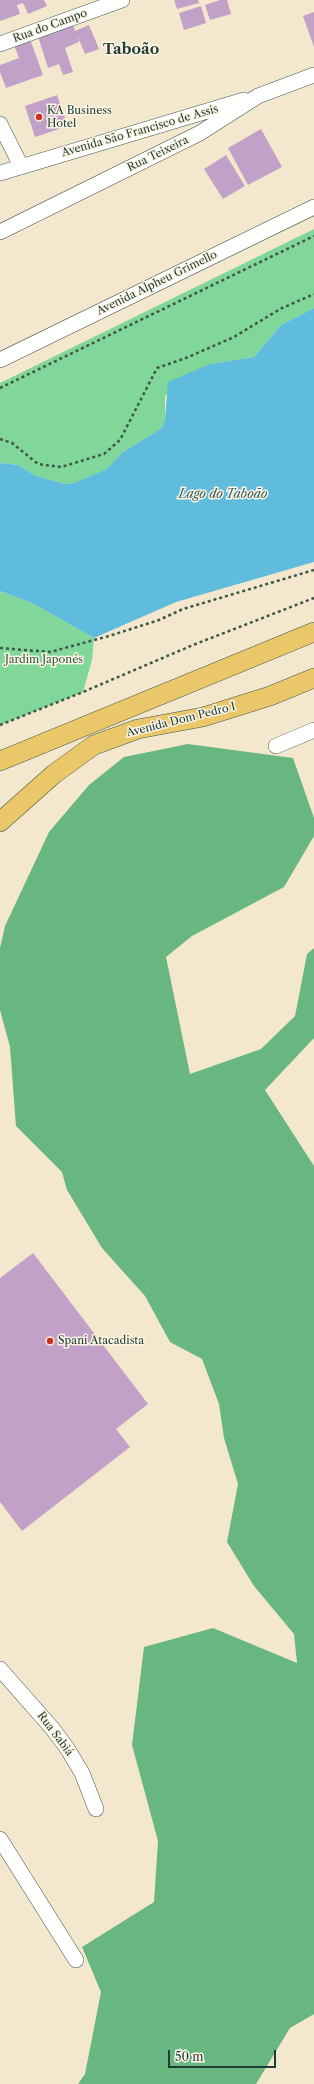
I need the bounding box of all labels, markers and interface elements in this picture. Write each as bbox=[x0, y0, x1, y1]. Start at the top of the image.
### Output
street label: Rua do Campo bbox=[11, 6, 89, 46]
district label: Taboão bbox=[103, 41, 159, 59]
street label: Avenida São Francisco de Assis bbox=[60, 102, 220, 160]
place label: KA Business Hotel bbox=[47, 104, 112, 130]
marker: KA Business Hotel bbox=[34, 112, 44, 122]
street label: Rua Teixeira bbox=[125, 134, 191, 174]
street label: Avenida Alpheu Grimello bbox=[95, 248, 219, 318]
water label: Lago do Taboão bbox=[179, 488, 267, 502]
park label: Jardim Japonês bbox=[5, 653, 83, 667]
street label: Avenida Dom Pedro I bbox=[125, 700, 237, 740]
place label: Spani Atacadista bbox=[58, 1334, 144, 1348]
marker: Spani Atacadista bbox=[45, 1336, 55, 1346]
street label: Rua Sabiá bbox=[34, 1709, 76, 1759]
scale bar bbox=[170, 2042, 278, 2068]
text: 50 m bbox=[175, 2049, 204, 2064]

